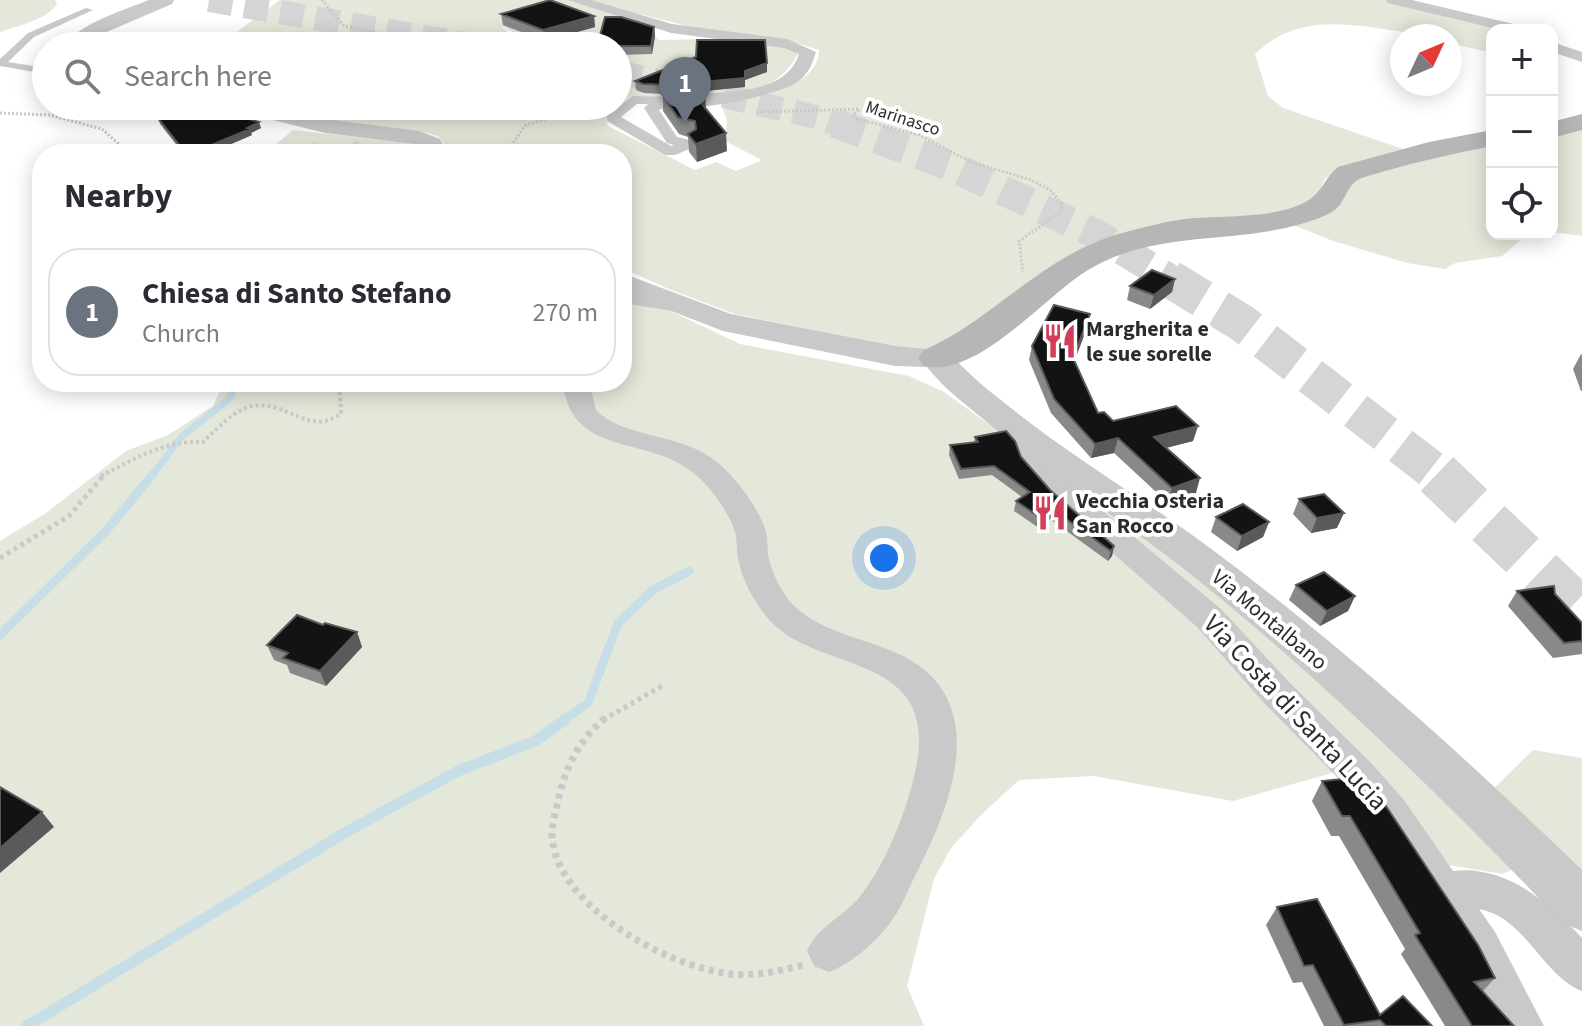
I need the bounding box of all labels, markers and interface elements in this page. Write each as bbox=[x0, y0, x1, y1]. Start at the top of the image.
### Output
north arrow bbox=[1390, 24, 1462, 96]
map controls bbox=[1486, 24, 1558, 240]
button: + bbox=[1486, 24, 1558, 96]
search box bbox=[32, 32, 632, 120]
icon: search bbox=[60, 54, 104, 98]
text: Search here bbox=[124, 55, 272, 98]
pin: 1 bbox=[659, 57, 711, 123]
street label: Marinasco bbox=[862, 95, 943, 142]
button: − bbox=[1486, 96, 1558, 168]
button: locate bbox=[1486, 168, 1558, 240]
text: Nearby bbox=[64, 172, 172, 221]
text: Chiesa di Santo Stefano bbox=[142, 272, 452, 315]
text: 1 bbox=[85, 294, 99, 331]
text: 270 m bbox=[532, 294, 598, 331]
place label: Margherita e le sue sorelle bbox=[1086, 313, 1212, 370]
text: Church bbox=[142, 315, 220, 352]
restaurant icon: Margherita e le sue sorelle bbox=[1041, 322, 1079, 360]
place label: Vecchia Osteria San Rocco bbox=[1075, 485, 1224, 542]
restaurant icon: Vecchia Osteria San Rocco bbox=[1031, 494, 1069, 532]
your location bbox=[864, 538, 904, 578]
street label: Via Montalbano bbox=[1204, 562, 1334, 678]
street label: Via Costa di Santa Lucia bbox=[1195, 606, 1396, 818]

